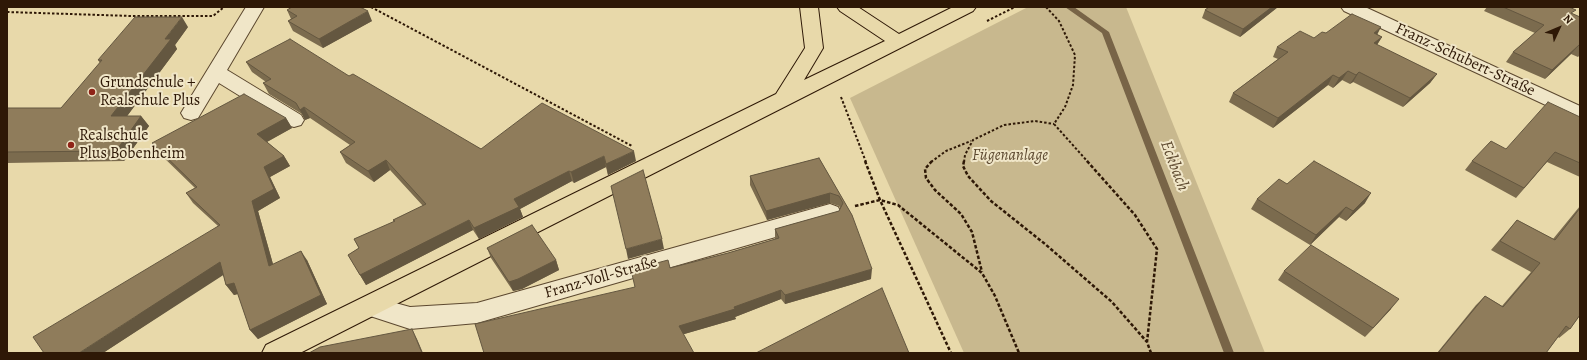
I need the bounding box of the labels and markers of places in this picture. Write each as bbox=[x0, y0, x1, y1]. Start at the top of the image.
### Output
place label: Grundschule + Realschule Plus bbox=[100, 73, 200, 111]
marker: Grundschule + Realschule Plus bbox=[87, 87, 97, 97]
place label: Realschule Plus Bobenheim bbox=[79, 126, 185, 164]
marker: Realschule Plus Bobenheim bbox=[66, 140, 76, 150]

